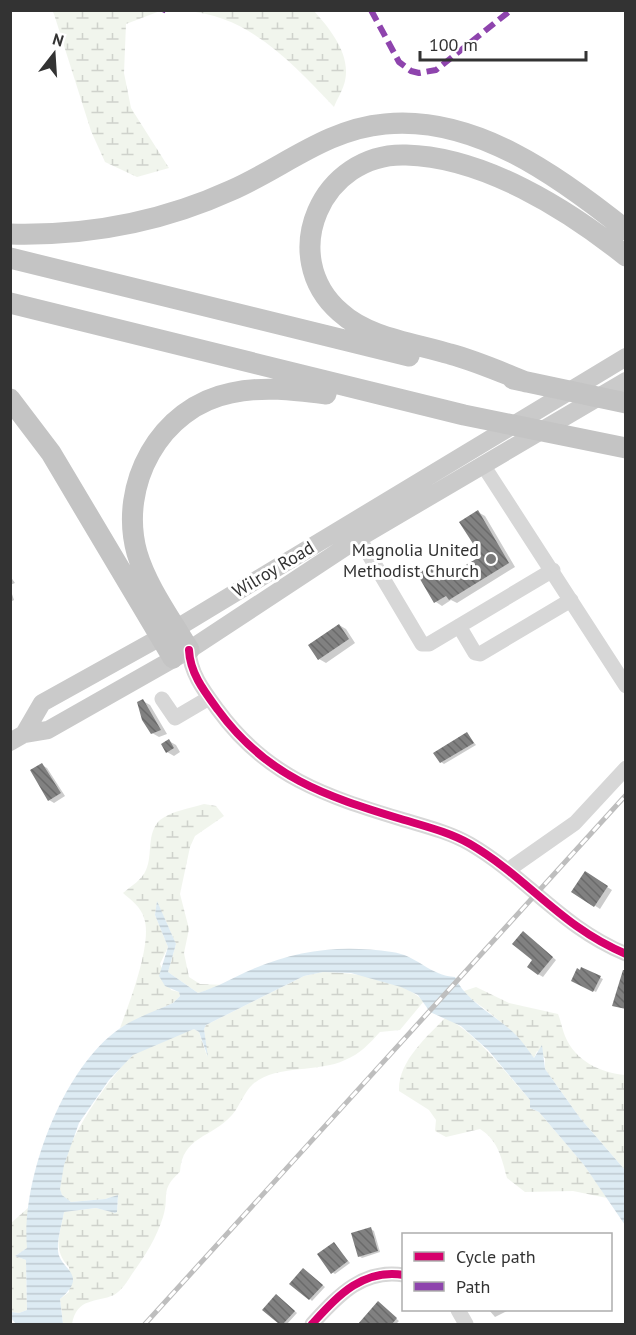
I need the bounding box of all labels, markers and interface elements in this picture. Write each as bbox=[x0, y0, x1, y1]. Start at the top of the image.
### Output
north arrow bbox=[24, 24, 84, 84]
scale bar bbox=[420, 24, 586, 62]
text: N bbox=[50, 29, 66, 51]
text: 100 m bbox=[429, 33, 478, 56]
street label: Wilroy Road bbox=[228, 536, 318, 602]
place label: Magnolia United Methodist Church bbox=[343, 538, 479, 582]
marker: Magnolia United Methodist Church bbox=[484, 552, 498, 566]
legend bbox=[402, 1233, 612, 1311]
text: Cycle path bbox=[456, 1245, 536, 1268]
text: Path bbox=[456, 1275, 490, 1298]

